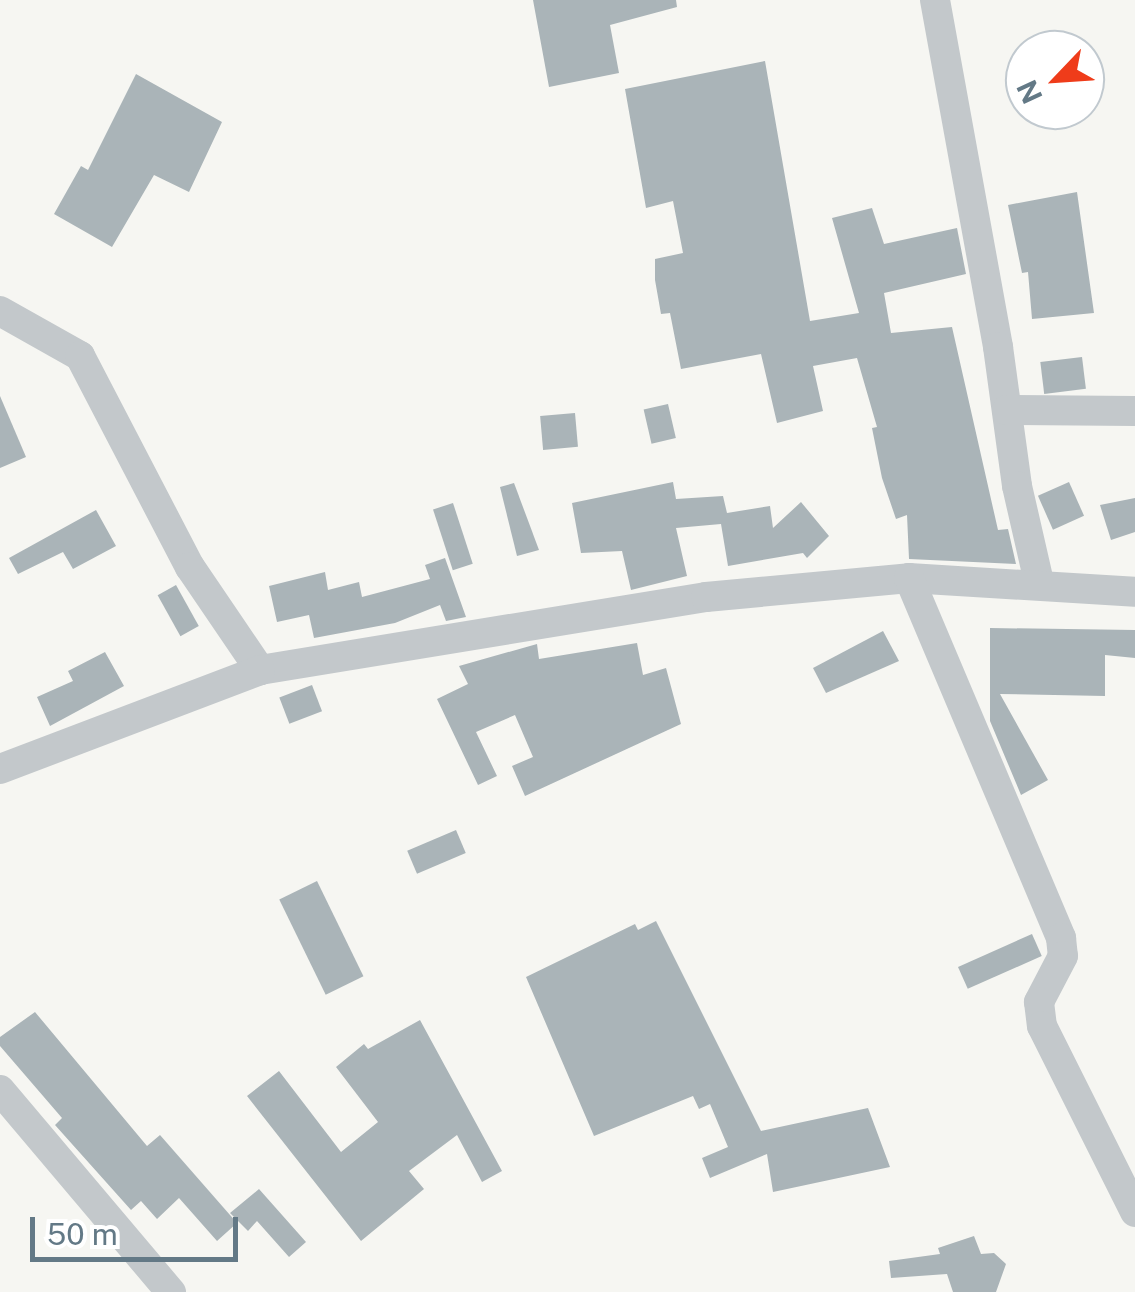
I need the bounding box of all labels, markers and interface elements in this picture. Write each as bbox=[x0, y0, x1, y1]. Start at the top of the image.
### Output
north arrow bbox=[1005, 30, 1105, 130]
text: N bbox=[1010, 75, 1049, 109]
scale bar bbox=[35, 1197, 242, 1259]
text: 50 m bbox=[47, 1216, 118, 1252]

